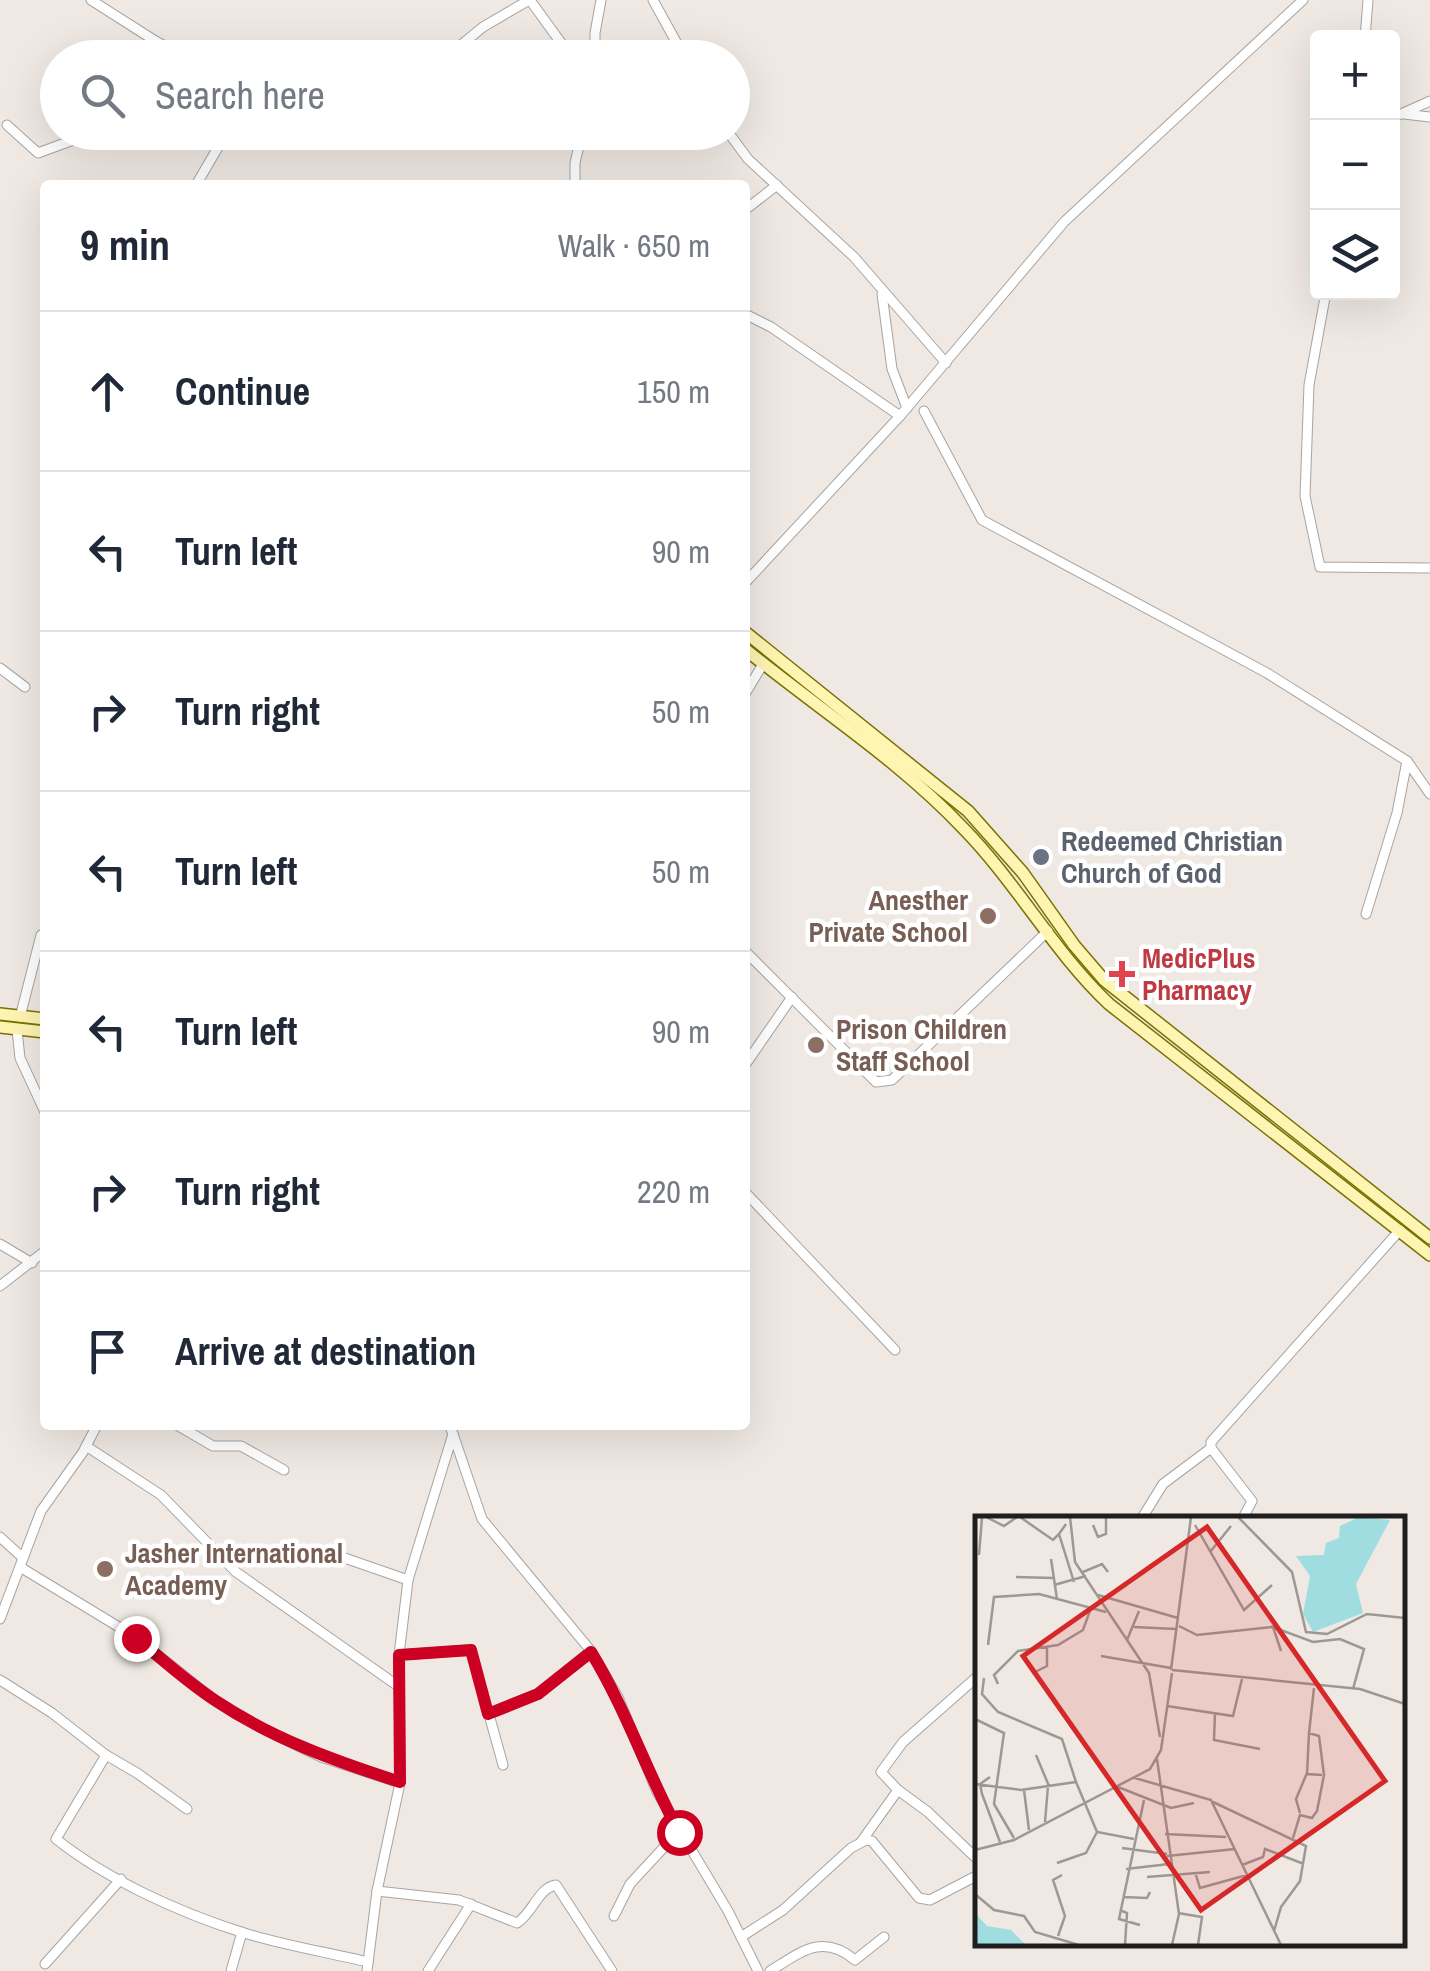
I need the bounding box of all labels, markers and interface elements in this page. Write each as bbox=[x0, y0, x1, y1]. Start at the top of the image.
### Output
map controls bbox=[1310, 30, 1400, 300]
button: + bbox=[1310, 30, 1400, 120]
search box bbox=[40, 40, 750, 150]
icon: search bbox=[75, 68, 130, 123]
text: Search here bbox=[155, 70, 325, 121]
button: − bbox=[1310, 120, 1400, 210]
button: layers bbox=[1310, 210, 1400, 300]
text: 9 min bbox=[80, 217, 170, 273]
text: Walk · 650 m bbox=[558, 224, 710, 267]
icon: ahead bbox=[80, 364, 135, 419]
text: Continue bbox=[175, 366, 310, 417]
text: 150 m bbox=[637, 370, 710, 413]
icon: left bbox=[80, 524, 135, 579]
text: Turn left bbox=[175, 526, 297, 577]
text: 90 m bbox=[652, 530, 710, 573]
icon: right bbox=[80, 684, 135, 739]
text: Turn right bbox=[175, 686, 320, 737]
text: 50 m bbox=[652, 690, 710, 733]
place label: Redeemed Christian Church of God bbox=[1061, 822, 1283, 892]
icon: left bbox=[80, 844, 135, 899]
text: Turn left bbox=[175, 846, 297, 897]
marker: Redeemed Christian Church of God bbox=[1030, 846, 1052, 868]
text: 50 m bbox=[652, 850, 710, 893]
place label: Anesther Private School bbox=[808, 881, 968, 951]
marker: Anesther Private School bbox=[977, 905, 999, 927]
place label: MedicPlus Pharmacy bbox=[1142, 939, 1256, 1009]
marker: MedicPlus Pharmacy bbox=[1111, 963, 1133, 985]
icon: left bbox=[80, 1004, 135, 1059]
text: Turn left bbox=[175, 1006, 297, 1057]
text: 90 m bbox=[652, 1010, 710, 1053]
place label: Prison Children Staff School bbox=[836, 1010, 1007, 1080]
marker: Prison Children Staff School bbox=[805, 1034, 827, 1056]
icon: right bbox=[80, 1164, 135, 1219]
text: Turn right bbox=[175, 1166, 320, 1217]
text: 220 m bbox=[637, 1170, 710, 1213]
icon: arrive bbox=[80, 1324, 135, 1379]
text: Arrive at destination bbox=[175, 1326, 476, 1377]
inset map bbox=[975, 1516, 1405, 1946]
place label: Jasher International Academy bbox=[125, 1534, 343, 1604]
marker: Jasher International Academy bbox=[94, 1558, 116, 1580]
route end bbox=[114, 1616, 160, 1662]
route start bbox=[657, 1810, 703, 1856]

